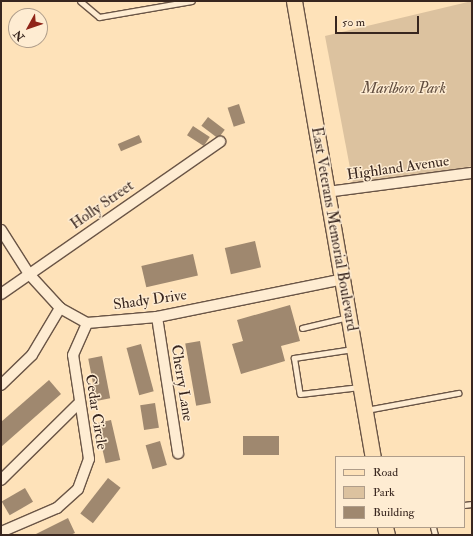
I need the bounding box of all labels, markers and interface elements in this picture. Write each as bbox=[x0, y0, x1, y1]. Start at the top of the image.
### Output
north arrow bbox=[8, 8, 48, 48]
scale bar bbox=[337, 8, 421, 34]
text: 50 m bbox=[342, 15, 365, 30]
text: N bbox=[11, 27, 27, 43]
park label: Marlboro Park bbox=[362, 80, 446, 98]
street label: East Veterans Memorial Boulevard bbox=[307, 125, 361, 333]
street label: Highland Avenue bbox=[346, 152, 450, 184]
street label: Holly Street bbox=[67, 177, 137, 233]
street label: Shady Drive bbox=[112, 286, 188, 314]
street label: Cherry Lane bbox=[167, 344, 197, 422]
street label: Cedar Circle bbox=[81, 373, 111, 451]
legend bbox=[335, 456, 465, 528]
text: Road bbox=[373, 465, 398, 480]
text: Park bbox=[373, 485, 395, 500]
text: Building bbox=[373, 505, 414, 520]

